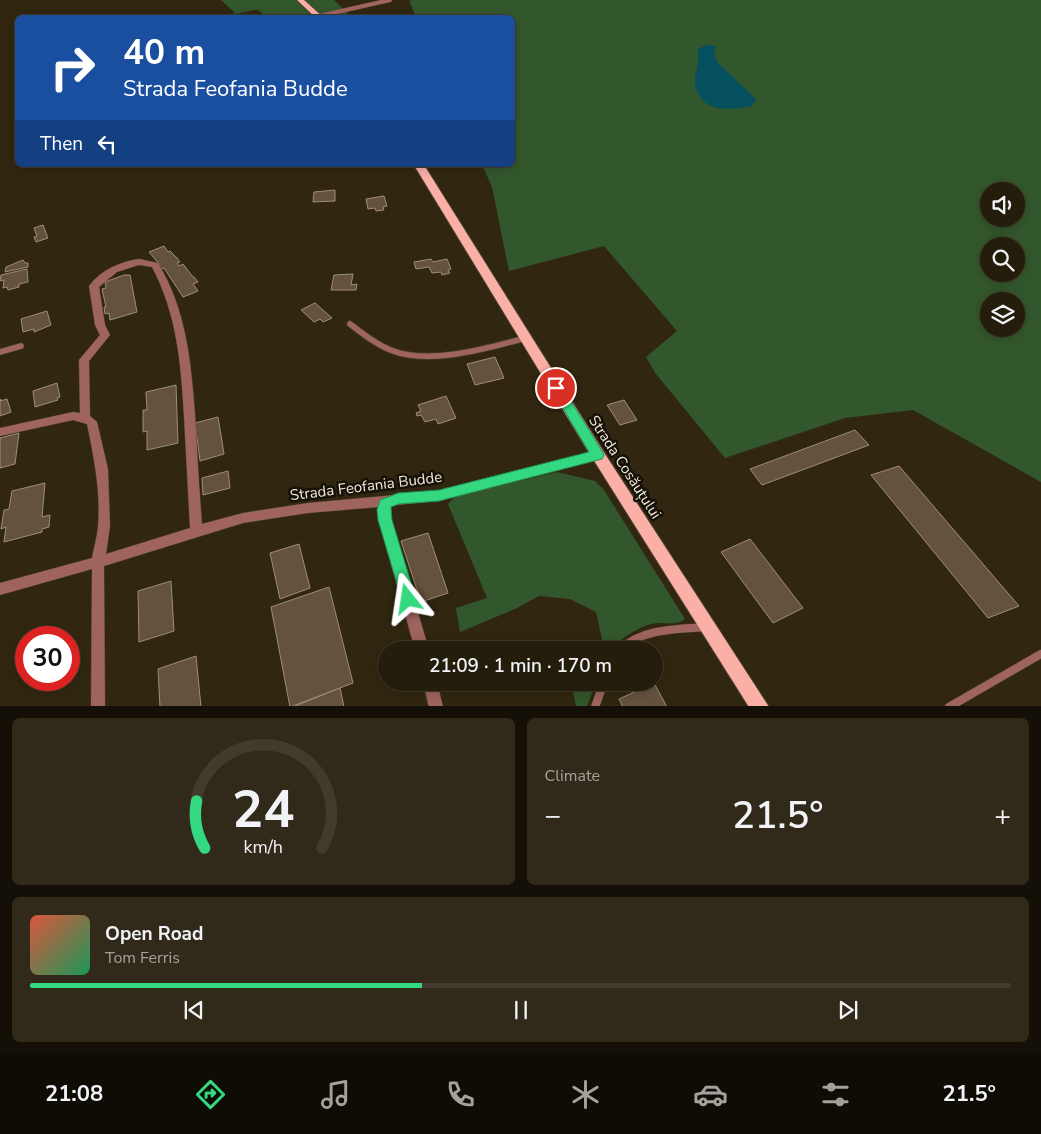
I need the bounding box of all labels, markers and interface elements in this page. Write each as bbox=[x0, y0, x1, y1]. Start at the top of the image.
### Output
text: 40 m bbox=[123, 29, 205, 76]
icon: right bbox=[40, 35, 105, 100]
text: Strada Feofania Budde bbox=[123, 74, 348, 104]
icon: left bbox=[93, 130, 121, 158]
text: Then bbox=[40, 131, 83, 157]
map controls bbox=[980, 182, 1025, 337]
button: sound bbox=[980, 182, 1025, 227]
button: search bbox=[980, 237, 1025, 282]
button: layers bbox=[980, 292, 1025, 337]
pin bbox=[535, 367, 577, 409]
icon: arrive bbox=[542, 374, 570, 402]
street label: Strada Cosăuțului bbox=[584, 411, 666, 523]
street label: Strada Feofania Budde bbox=[289, 467, 443, 505]
position arrow bbox=[381, 572, 433, 624]
speed limit sign: 30 bbox=[15, 626, 80, 691]
text: 21:09 · 1 min · 170 m bbox=[429, 653, 612, 679]
text: Climate bbox=[545, 765, 600, 787]
text: 24 bbox=[232, 774, 294, 845]
text: 21.5° bbox=[732, 790, 824, 841]
text: − bbox=[545, 797, 561, 835]
text: + bbox=[994, 797, 1011, 835]
text: km/h bbox=[244, 835, 283, 859]
text: Open Road bbox=[105, 921, 203, 947]
text: Tom Ferris bbox=[105, 947, 180, 969]
icon: previous bbox=[180, 996, 208, 1024]
icon: pause bbox=[507, 996, 535, 1024]
icon: next bbox=[834, 996, 862, 1024]
icon: directions bbox=[193, 1077, 228, 1112]
icon: music bbox=[318, 1077, 353, 1112]
icon: phone bbox=[443, 1077, 478, 1112]
icon: climate bbox=[568, 1077, 603, 1112]
icon: car bbox=[693, 1077, 728, 1112]
icon: filters bbox=[818, 1077, 853, 1112]
text: 21:08 bbox=[45, 1079, 103, 1109]
text: 21.5° bbox=[943, 1079, 996, 1109]

